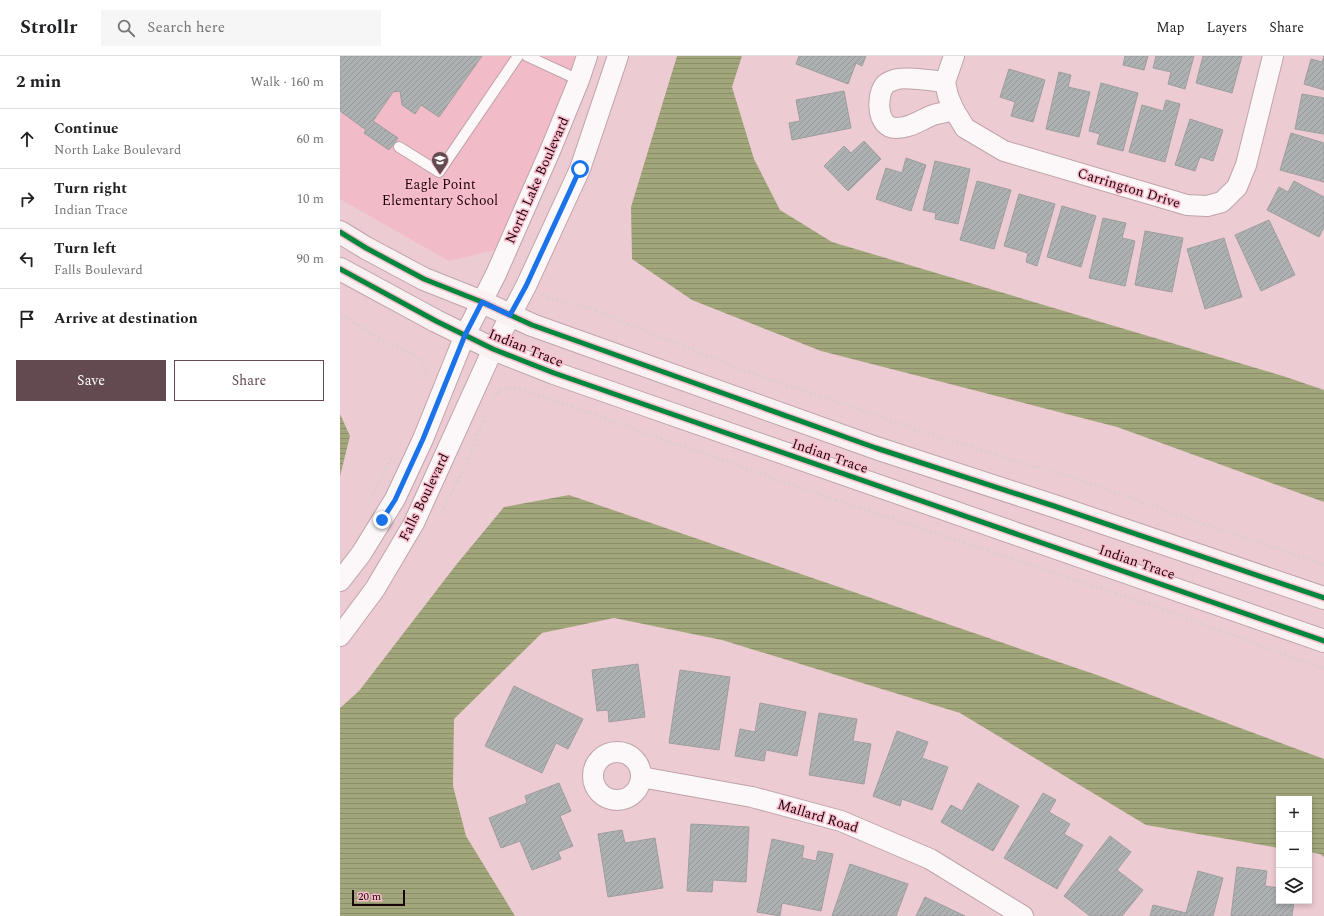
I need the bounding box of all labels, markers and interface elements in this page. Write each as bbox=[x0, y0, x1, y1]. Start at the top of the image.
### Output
search box bbox=[101, 10, 381, 46]
text: Strollr bbox=[20, 13, 77, 42]
text: Search here bbox=[147, 16, 225, 39]
icon: search bbox=[115, 17, 137, 39]
text: Map bbox=[1156, 17, 1185, 38]
text: Layers bbox=[1207, 17, 1247, 38]
text: Share bbox=[1269, 17, 1304, 38]
text: 2 min bbox=[16, 69, 61, 95]
text: Walk · 160 m bbox=[250, 72, 324, 92]
street label: North Lake Boulevard bbox=[500, 113, 575, 247]
text: Continue bbox=[54, 117, 119, 140]
icon: ahead bbox=[16, 128, 38, 150]
text: 60 m bbox=[297, 129, 324, 149]
text: North Lake Boulevard bbox=[54, 140, 181, 160]
school or university icon: Eagle Point Elementary School bbox=[430, 150, 450, 175]
route start bbox=[571, 160, 589, 178]
street label: Carrington Drive bbox=[1075, 162, 1183, 214]
place label: Eagle Point Elementary School bbox=[382, 174, 498, 211]
text: Turn right bbox=[54, 177, 127, 200]
icon: right bbox=[16, 188, 38, 210]
text: 10 m bbox=[297, 189, 324, 209]
text: Indian Trace bbox=[54, 200, 128, 220]
text: Turn left bbox=[54, 237, 116, 260]
icon: left bbox=[16, 248, 38, 270]
text: 90 m bbox=[297, 249, 324, 269]
text: Falls Boulevard bbox=[54, 260, 143, 280]
text: Arrive at destination bbox=[54, 307, 198, 330]
icon: arrive bbox=[16, 308, 38, 330]
street label: Indian Trace bbox=[485, 323, 567, 373]
button: Save bbox=[16, 360, 166, 401]
button: Share bbox=[174, 360, 324, 401]
street label: Indian Trace bbox=[789, 433, 871, 479]
street label: Falls Boulevard bbox=[394, 449, 454, 545]
route end bbox=[373, 511, 391, 529]
street label: Indian Trace bbox=[1096, 539, 1178, 585]
street label: Mallard Road bbox=[775, 794, 861, 838]
map controls bbox=[1276, 796, 1312, 904]
button: + bbox=[1276, 796, 1312, 832]
button: − bbox=[1276, 832, 1312, 868]
button: layers bbox=[1276, 868, 1312, 904]
scale bar bbox=[352, 888, 405, 907]
text: 20 m bbox=[358, 888, 381, 905]

